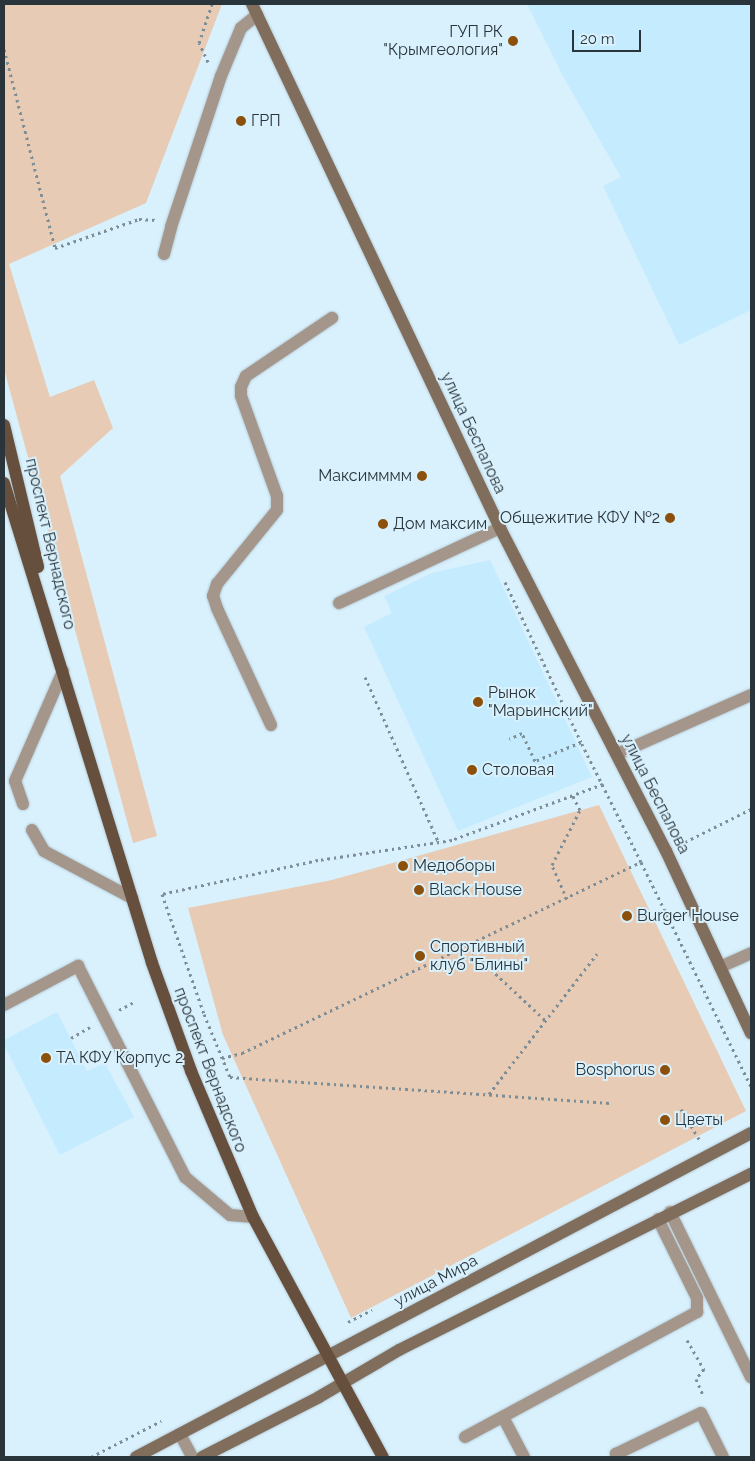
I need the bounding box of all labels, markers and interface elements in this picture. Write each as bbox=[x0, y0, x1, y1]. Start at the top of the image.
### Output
scale bar bbox=[575, 20, 644, 52]
place label: ГУП РК "Крымгеология" bbox=[383, 22, 503, 60]
text: 20 m bbox=[580, 30, 615, 48]
marker: ГУП РК "Крымгеология" bbox=[507, 35, 519, 47]
place label: ГРП bbox=[251, 111, 281, 131]
marker: ГРП bbox=[235, 115, 247, 127]
street label: улица Беспалова bbox=[436, 369, 510, 497]
street label: проспект Вернадского bbox=[21, 456, 79, 632]
place label: Максимммм bbox=[318, 466, 412, 486]
marker: Максимммм bbox=[416, 470, 428, 482]
place label: Общежитие КФУ №2 bbox=[500, 508, 660, 528]
marker: Общежитие КФУ №2 bbox=[664, 512, 676, 524]
place label: Дом максим bbox=[393, 514, 487, 534]
marker: Дом максим bbox=[377, 518, 389, 530]
place label: Рынок "Марьинский" bbox=[488, 683, 593, 721]
marker: Рынок "Марьинский" bbox=[472, 696, 484, 708]
street label: улица Беспалова bbox=[617, 731, 693, 857]
place label: Столовая bbox=[482, 760, 554, 780]
marker: Столовая bbox=[466, 764, 478, 776]
place label: Медоборы bbox=[413, 856, 495, 876]
marker: Медоборы bbox=[397, 860, 409, 872]
place label: Black House bbox=[429, 880, 522, 900]
marker: Black House bbox=[413, 884, 425, 896]
place label: Burger House bbox=[637, 906, 739, 926]
marker: Burger House bbox=[621, 910, 633, 922]
place label: Спортивный клуб "Блины" bbox=[430, 937, 528, 975]
marker: Спортивный клуб "Блины" bbox=[414, 950, 426, 962]
street label: проспект Вернадского bbox=[170, 985, 250, 1155]
place label: ТА КФУ Корпус 2 bbox=[56, 1048, 184, 1068]
marker: ТА КФУ Корпус 2 bbox=[40, 1052, 52, 1064]
place label: Bosphorus bbox=[576, 1060, 655, 1080]
marker: Bosphorus bbox=[659, 1064, 671, 1076]
place label: Цветы bbox=[675, 1110, 723, 1130]
marker: Цветы bbox=[659, 1114, 671, 1126]
street label: улица Мира bbox=[391, 1251, 481, 1311]

